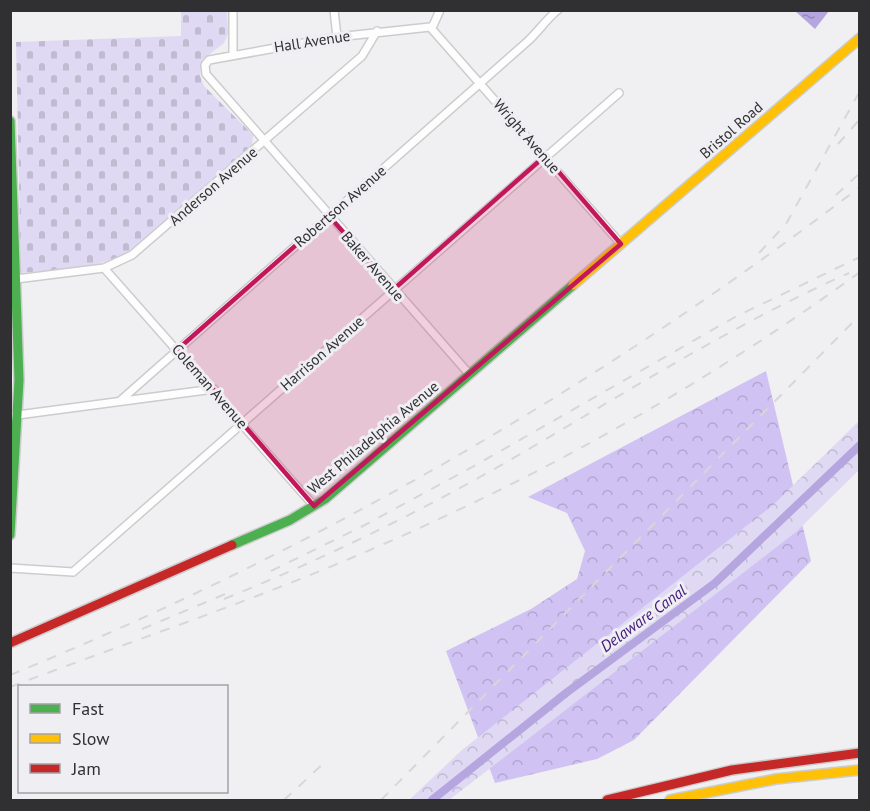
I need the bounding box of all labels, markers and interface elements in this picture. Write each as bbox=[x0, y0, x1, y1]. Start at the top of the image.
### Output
street label: Hall Avenue bbox=[273, 26, 351, 56]
street label: Wright Avenue bbox=[489, 95, 565, 177]
street label: Bristol Road bbox=[696, 97, 766, 163]
street label: Anderson Avenue bbox=[165, 143, 261, 229]
street label: Robertson Avenue bbox=[290, 161, 390, 251]
street label: Baker Avenue bbox=[338, 227, 408, 305]
street label: Harrison Avenue bbox=[276, 311, 368, 395]
street label: Coleman Avenue bbox=[168, 340, 252, 432]
street label: West Philadelphia Avenue bbox=[304, 377, 442, 497]
water label: Delaware Canal bbox=[596, 580, 690, 656]
legend bbox=[18, 685, 228, 793]
text: Fast bbox=[72, 697, 104, 720]
text: Slow bbox=[72, 727, 110, 750]
text: Jam bbox=[71, 757, 101, 780]

